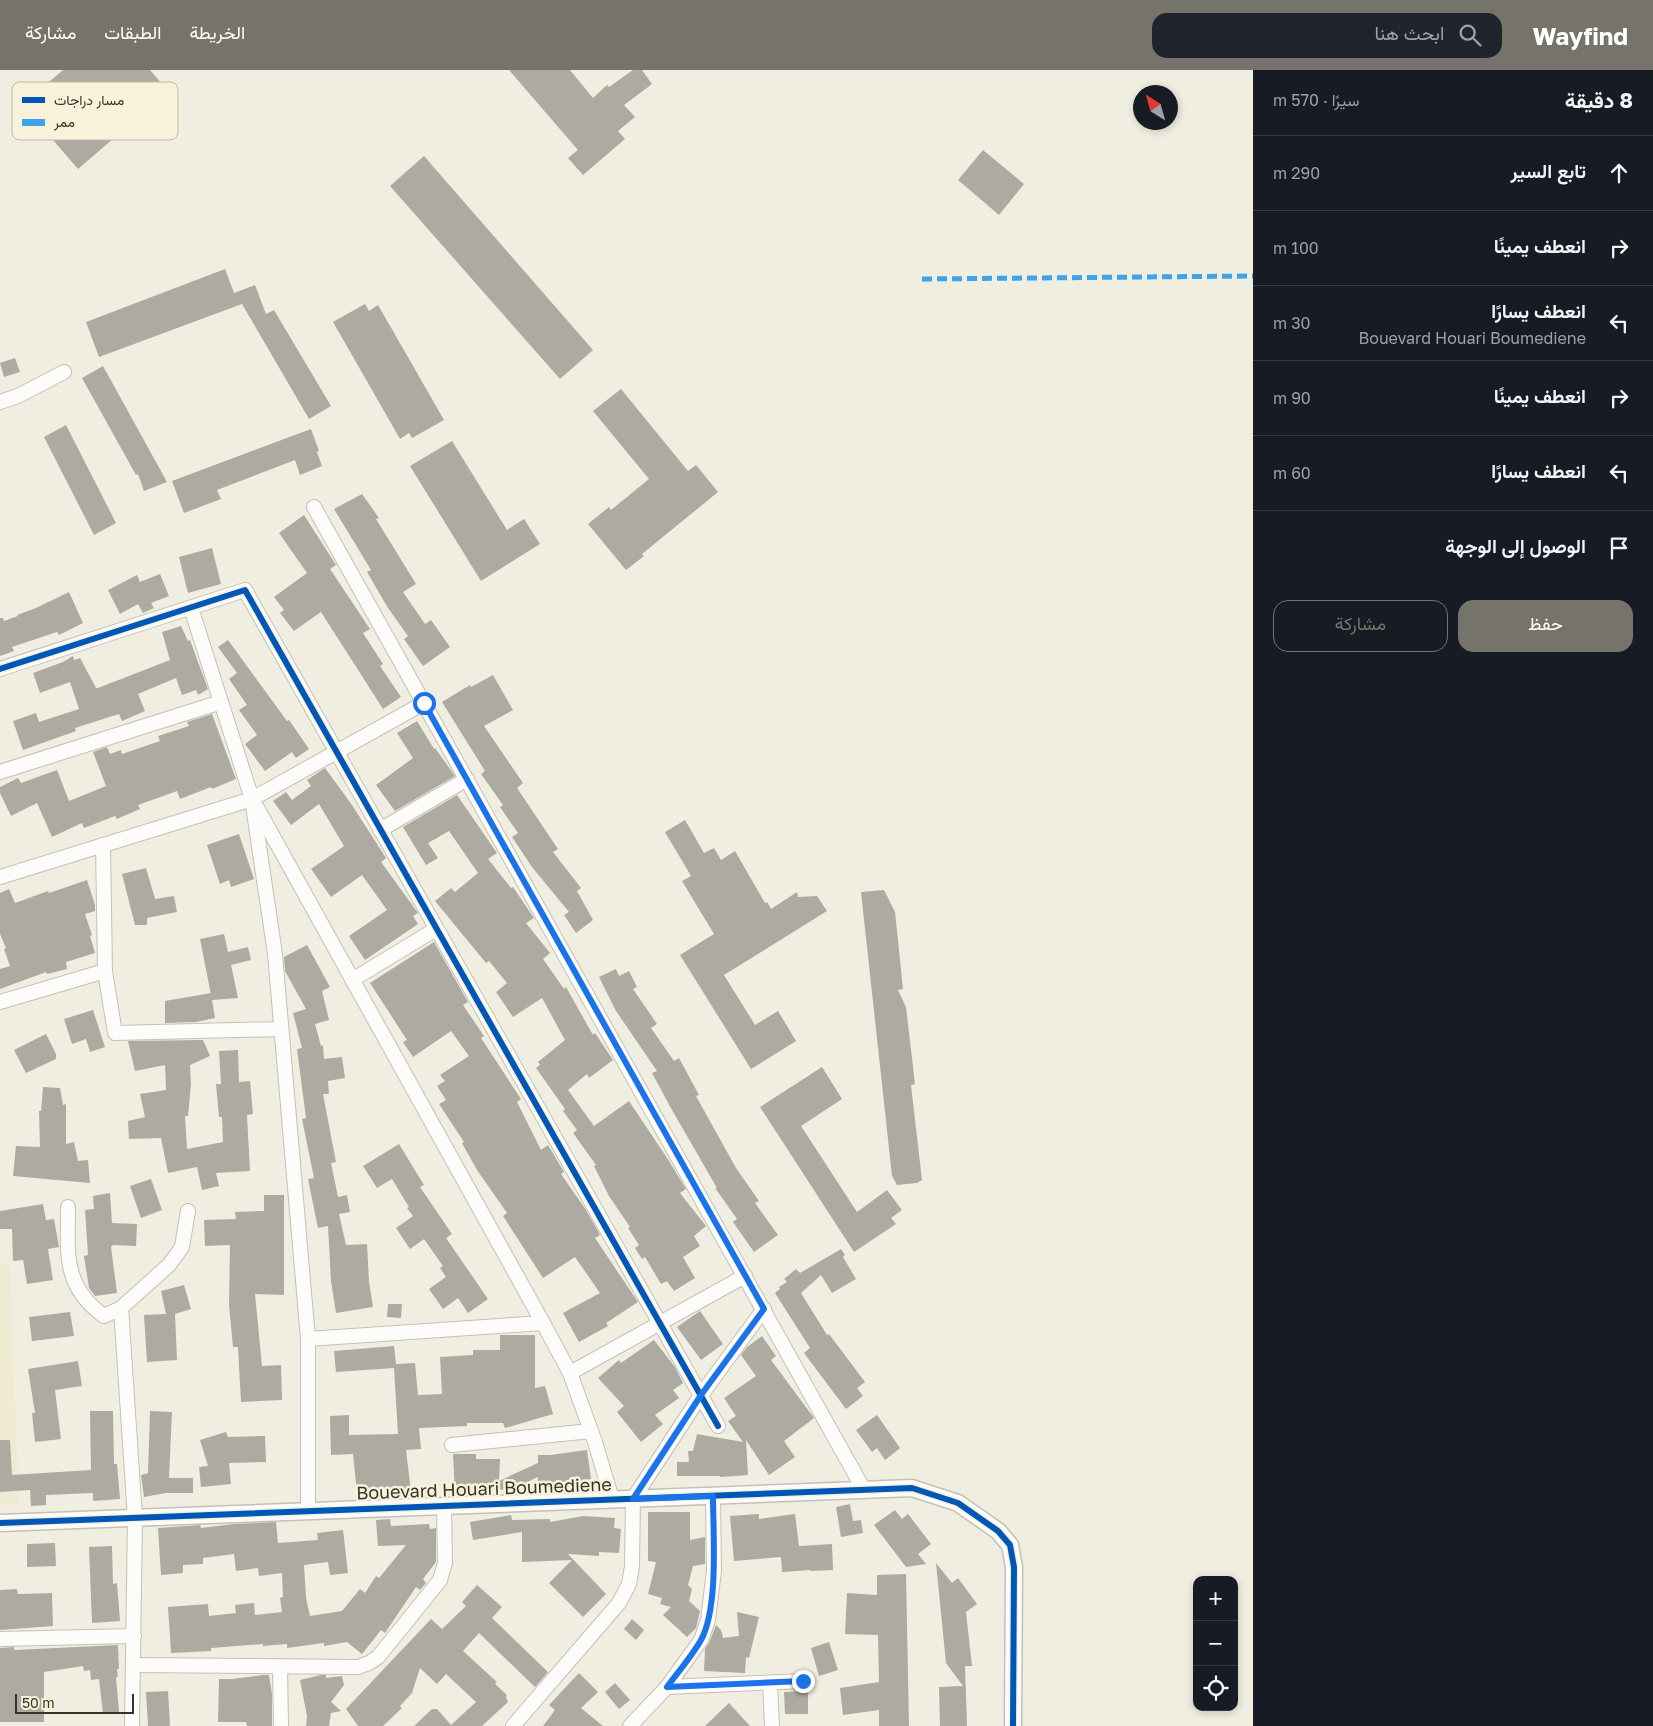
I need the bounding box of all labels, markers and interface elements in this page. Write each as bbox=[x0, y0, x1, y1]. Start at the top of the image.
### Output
search box bbox=[1152, 13, 1502, 58]
text: مشاركة bbox=[25, 21, 76, 43]
text: الطبقات bbox=[104, 21, 161, 43]
text: الخريطة bbox=[189, 21, 245, 43]
text: ابحث هنا bbox=[1374, 21, 1444, 44]
icon: search bbox=[1456, 21, 1484, 49]
text: Wayfind bbox=[1532, 21, 1628, 50]
legend bbox=[12, 82, 178, 140]
north arrow bbox=[1133, 85, 1178, 130]
text: 8 دقيقة bbox=[1565, 87, 1633, 113]
text: سيرًا · 570 m bbox=[1273, 90, 1359, 110]
text: مسار دراجات bbox=[54, 91, 124, 109]
text: ممر bbox=[53, 113, 75, 131]
text: تابع السير bbox=[1510, 159, 1586, 182]
icon: ahead bbox=[1605, 159, 1633, 187]
text: 290 m bbox=[1273, 163, 1320, 183]
text: انعطف يمينًا bbox=[1494, 234, 1586, 257]
icon: right bbox=[1605, 234, 1633, 262]
text: 100 m bbox=[1273, 238, 1319, 258]
text: انعطف يسارًا bbox=[1491, 299, 1586, 322]
icon: left bbox=[1605, 309, 1633, 337]
text: 30 m bbox=[1273, 313, 1310, 333]
text: Bouevard Houari Boumediene bbox=[1359, 328, 1586, 348]
text: انعطف يمينًا bbox=[1494, 384, 1586, 407]
icon: right bbox=[1605, 384, 1633, 412]
text: 90 m bbox=[1273, 388, 1311, 408]
text: انعطف يسارًا bbox=[1491, 459, 1586, 482]
icon: left bbox=[1605, 459, 1633, 487]
text: 60 m bbox=[1273, 463, 1311, 483]
text: الوصول إلى الوجهة bbox=[1445, 534, 1586, 557]
icon: arrive bbox=[1605, 534, 1633, 562]
button: مشاركة bbox=[1273, 600, 1448, 652]
button: حفظ bbox=[1458, 600, 1633, 652]
route start bbox=[413, 692, 436, 715]
street label: Bouevard Houari Boumediene bbox=[356, 1473, 612, 1503]
map controls bbox=[1193, 1576, 1238, 1711]
button: + bbox=[1193, 1576, 1238, 1621]
button: − bbox=[1193, 1621, 1238, 1666]
button: locate bbox=[1193, 1666, 1238, 1711]
route end bbox=[792, 1670, 815, 1693]
scale bar bbox=[15, 1691, 134, 1714]
text: 50 m bbox=[22, 1694, 55, 1711]

